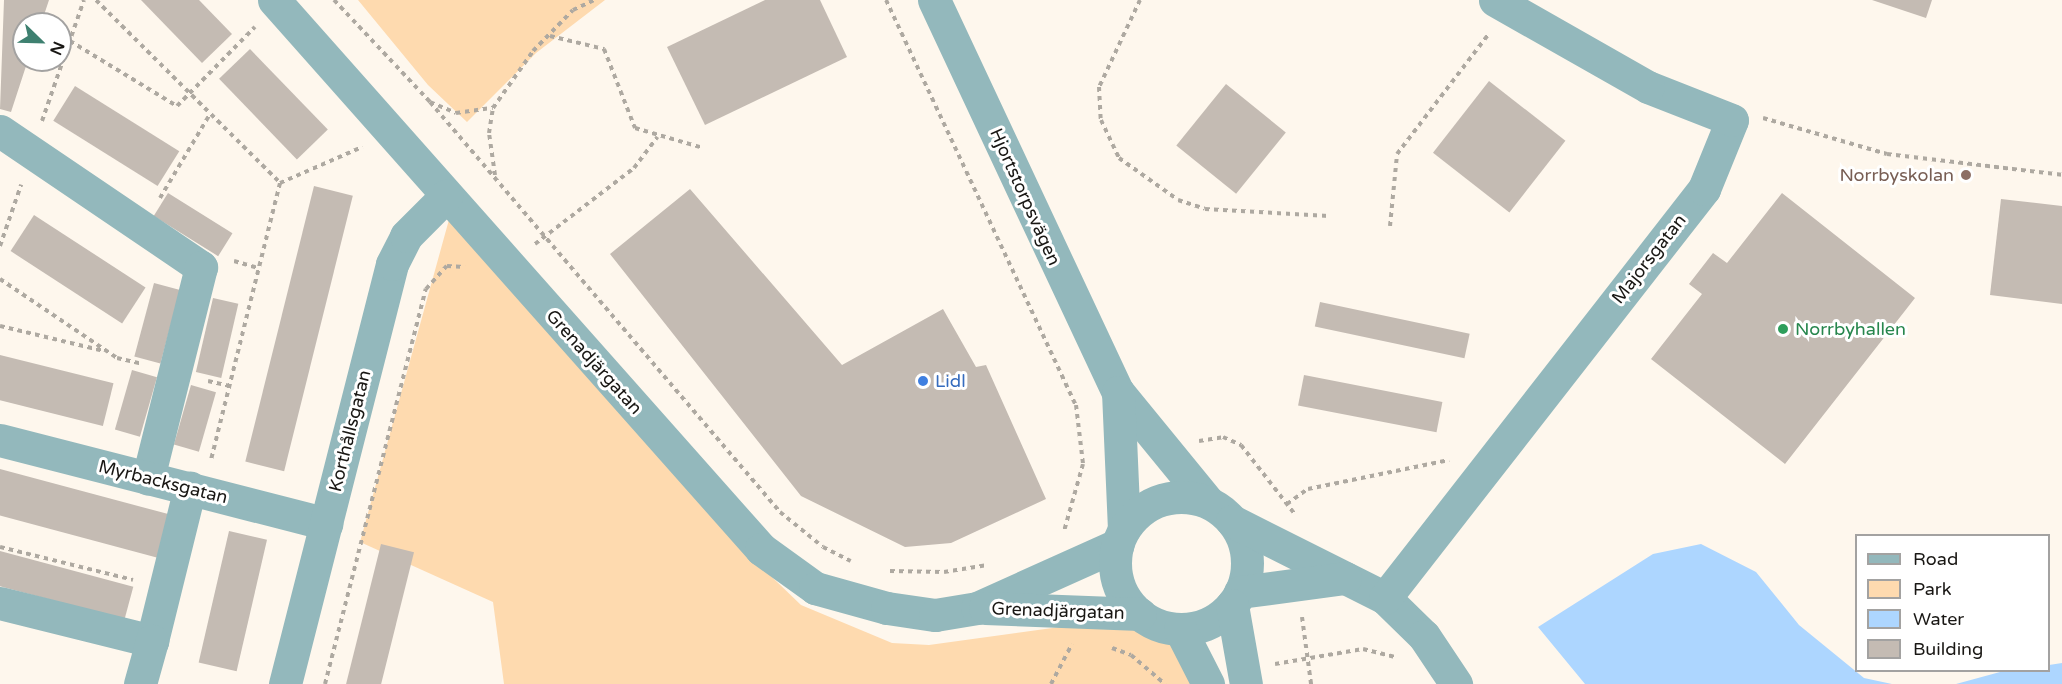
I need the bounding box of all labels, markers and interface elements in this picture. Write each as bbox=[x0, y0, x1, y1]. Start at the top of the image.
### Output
north arrow bbox=[12, 12, 72, 72]
text: N bbox=[45, 38, 68, 58]
street label: Hjortstorpsvägen bbox=[985, 125, 1065, 269]
place label: Norrbyskolan bbox=[1839, 164, 1954, 186]
marker: Norrbyskolan bbox=[1959, 168, 1973, 182]
street label: Majorsgatan bbox=[1607, 210, 1691, 308]
street label: Grenadjärgatan bbox=[541, 305, 647, 419]
place label: Norrbyhallen bbox=[1795, 318, 1906, 340]
marker: Norrbyhallen bbox=[1776, 322, 1790, 336]
street label: Korthållsgatan bbox=[324, 368, 376, 494]
place label: Lidl bbox=[935, 370, 966, 392]
marker: Lidl bbox=[916, 374, 930, 388]
street label: Myrbacksgatan bbox=[96, 456, 230, 508]
legend bbox=[1855, 534, 2050, 672]
text: Road bbox=[1913, 548, 1958, 570]
text: Park bbox=[1913, 578, 1951, 600]
street label: Grenadjärgatan bbox=[991, 598, 1125, 624]
text: Water bbox=[1913, 608, 1964, 630]
text: Building bbox=[1913, 638, 1983, 660]

